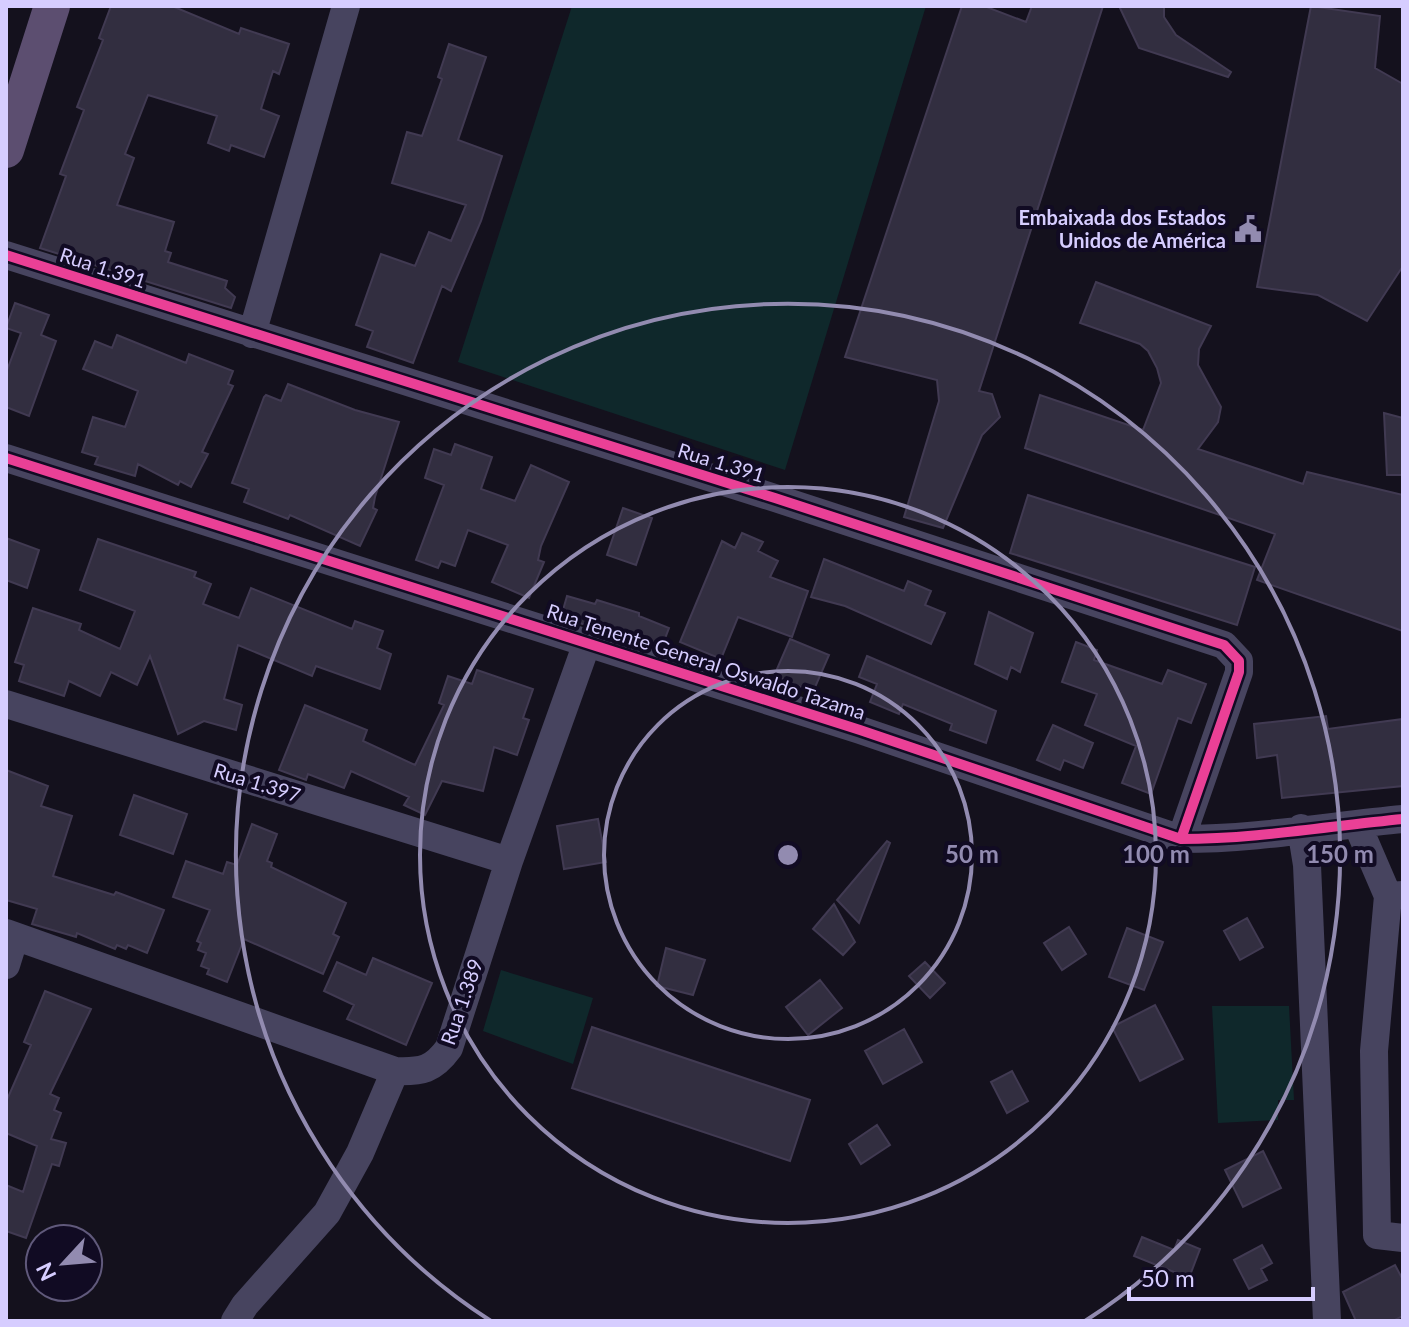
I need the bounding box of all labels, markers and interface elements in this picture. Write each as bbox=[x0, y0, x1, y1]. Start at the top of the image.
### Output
place label: Embaixada dos Estados Unidos de América bbox=[1019, 205, 1226, 252]
public building icon: Embaixada dos Estados Unidos de América bbox=[1233, 214, 1263, 244]
street label: Rua 1.391 bbox=[57, 242, 150, 292]
street label: Rua 1.391 bbox=[675, 437, 768, 487]
street label: Rua Tenente General Oswaldo Tazama bbox=[544, 598, 869, 724]
street label: Rua 1.397 bbox=[211, 757, 304, 807]
text: 50 m bbox=[945, 839, 999, 868]
text: 100 m bbox=[1122, 839, 1190, 868]
text: 150 m bbox=[1306, 839, 1374, 868]
centre of rings bbox=[774, 841, 802, 869]
street label: Rua 1.389 bbox=[435, 955, 487, 1048]
north arrow bbox=[24, 1223, 104, 1303]
scale bar bbox=[1129, 1251, 1313, 1301]
text: N bbox=[30, 1258, 61, 1286]
text: 50 m bbox=[1141, 1263, 1195, 1292]

